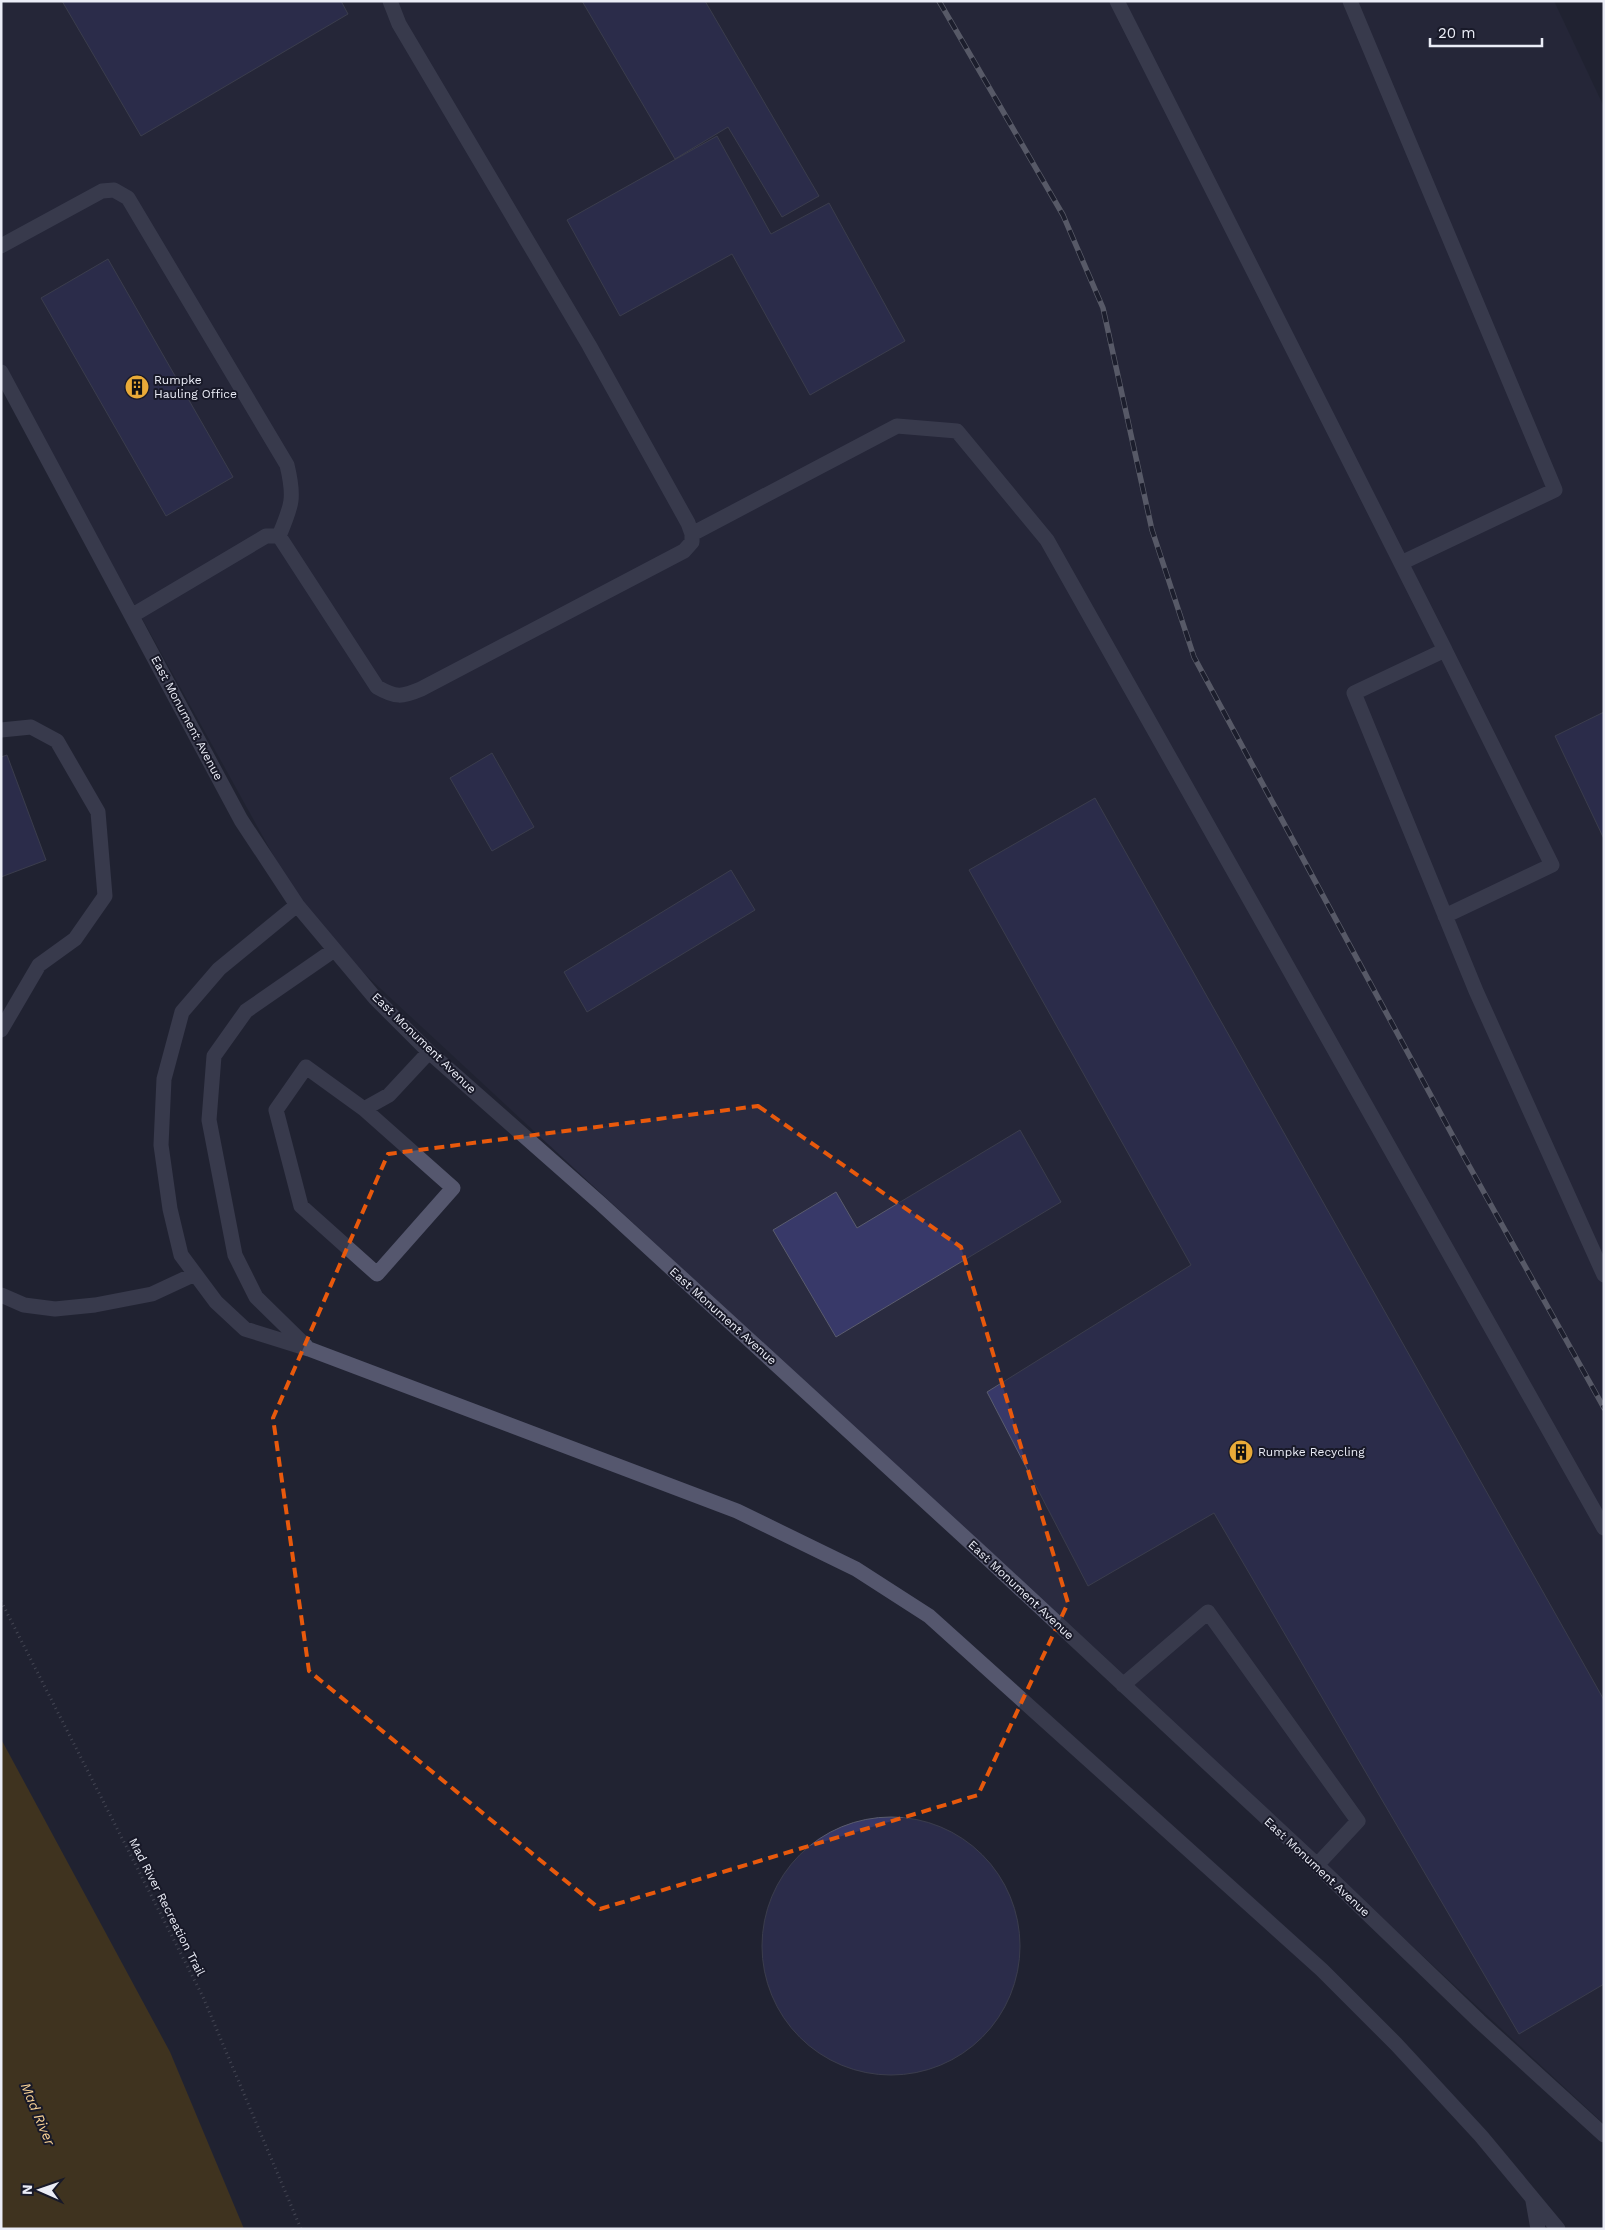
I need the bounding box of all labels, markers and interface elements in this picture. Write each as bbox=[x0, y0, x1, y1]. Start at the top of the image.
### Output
scale bar bbox=[1430, 15, 1542, 47]
text: 20 m bbox=[1438, 24, 1476, 42]
place label: Rumpke Hauling Office bbox=[154, 373, 237, 401]
building icon: Rumpke Hauling Office bbox=[124, 374, 150, 400]
street label: East Monument Avenue bbox=[148, 653, 226, 783]
street label: East Monument Avenue bbox=[369, 990, 479, 1096]
street label: East Monument Avenue bbox=[667, 1264, 779, 1368]
building icon: Rumpke Recycling bbox=[1228, 1439, 1254, 1465]
place label: Rumpke Recycling bbox=[1258, 1445, 1365, 1459]
street label: East Monument Avenue bbox=[965, 1538, 1077, 1643]
street label: East Monument Avenue bbox=[1261, 1815, 1373, 1920]
street label: Mad River Recreation Trail bbox=[126, 1836, 208, 1978]
water label: Mad River bbox=[18, 2080, 59, 2148]
north arrow bbox=[15, 2165, 65, 2215]
text: N bbox=[19, 2184, 35, 2195]

